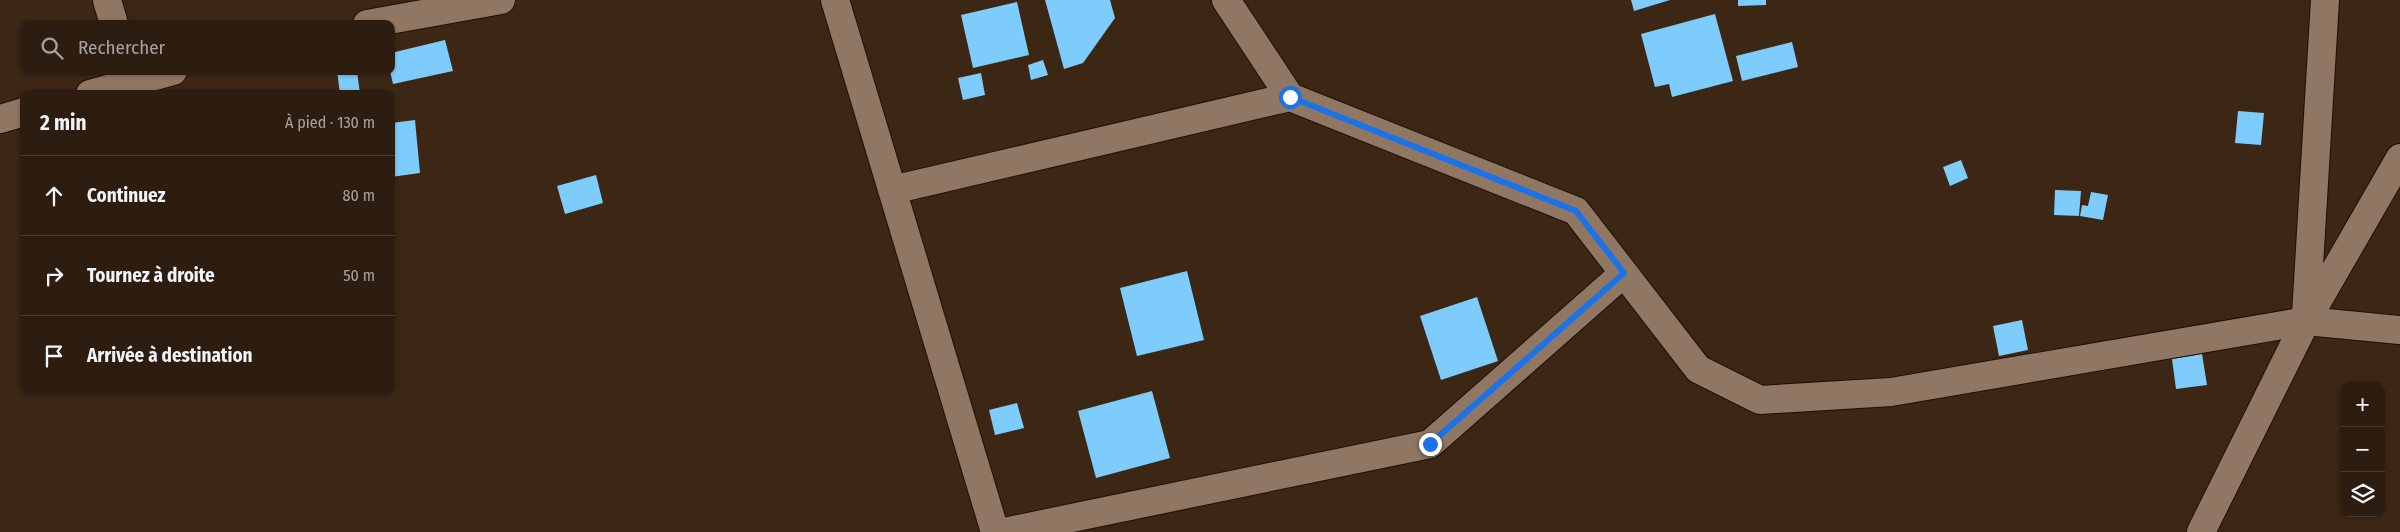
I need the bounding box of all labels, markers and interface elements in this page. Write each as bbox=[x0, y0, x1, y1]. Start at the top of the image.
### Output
search box bbox=[20, 20, 395, 75]
icon: search bbox=[38, 34, 66, 62]
text: Rechercher bbox=[78, 36, 165, 59]
route start bbox=[1279, 86, 1302, 109]
text: 2 min bbox=[40, 110, 87, 136]
text: À pied · 130 m bbox=[285, 113, 375, 132]
icon: ahead bbox=[40, 182, 68, 210]
text: Continuez bbox=[87, 184, 166, 207]
text: 80 m bbox=[343, 186, 375, 205]
icon: right bbox=[40, 262, 68, 290]
text: Tournez à droite bbox=[87, 264, 215, 287]
text: 50 m bbox=[343, 266, 375, 285]
icon: arrive bbox=[40, 342, 68, 370]
text: Arrivée à destination bbox=[87, 344, 253, 367]
map controls bbox=[2340, 382, 2385, 517]
button: + bbox=[2340, 382, 2385, 427]
button: − bbox=[2340, 427, 2385, 472]
route end bbox=[1419, 433, 1442, 456]
button: layers bbox=[2340, 472, 2385, 517]

